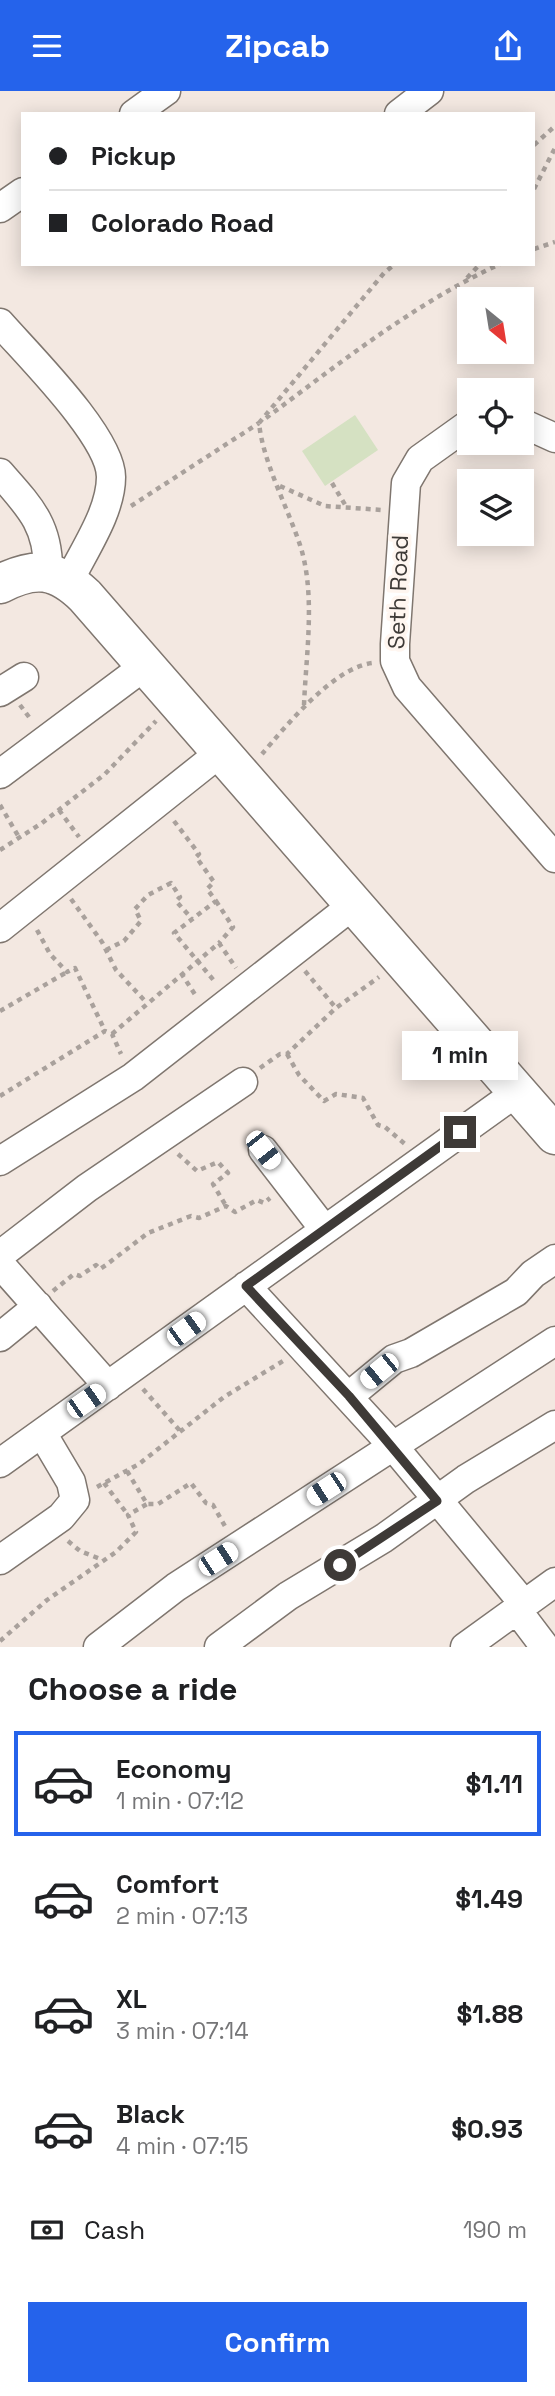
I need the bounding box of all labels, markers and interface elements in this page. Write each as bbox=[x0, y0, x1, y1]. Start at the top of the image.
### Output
text: Zipcab bbox=[225, 26, 330, 66]
icon: menu bbox=[28, 27, 66, 65]
icon: share bbox=[489, 27, 527, 65]
text: Pickup bbox=[91, 139, 176, 173]
text: Colorado Road bbox=[91, 206, 274, 240]
north arrow bbox=[457, 287, 534, 364]
map controls bbox=[457, 287, 534, 546]
button: locate bbox=[457, 378, 534, 455]
button: layers bbox=[457, 469, 534, 546]
street label: Seth Road bbox=[381, 534, 415, 650]
callout: 1 min bbox=[402, 1031, 518, 1079]
text: 1 min bbox=[432, 1040, 488, 1070]
route end bbox=[444, 1116, 476, 1148]
car bbox=[242, 1127, 285, 1173]
car bbox=[163, 1308, 210, 1350]
car bbox=[357, 1350, 402, 1392]
car bbox=[63, 1380, 110, 1422]
car bbox=[303, 1469, 350, 1509]
car bbox=[195, 1539, 242, 1579]
route start bbox=[324, 1549, 356, 1581]
text: Choose a ride bbox=[28, 1669, 238, 1709]
icon: car bbox=[32, 1752, 95, 1815]
text: Economy bbox=[116, 1752, 232, 1786]
text: $1.11 bbox=[466, 1767, 523, 1801]
text: 1 min · 07:12 bbox=[116, 1786, 244, 1816]
icon: car bbox=[32, 1867, 95, 1930]
text: Comfort bbox=[116, 1867, 219, 1901]
text: $1.49 bbox=[455, 1882, 523, 1916]
text: 2 min · 07:13 bbox=[116, 1901, 248, 1931]
icon: car bbox=[32, 1982, 95, 2045]
text: XL bbox=[116, 1982, 147, 2016]
text: $1.88 bbox=[457, 1997, 523, 2031]
text: 3 min · 07:14 bbox=[116, 2016, 249, 2046]
icon: car bbox=[32, 2097, 95, 2160]
text: Black bbox=[116, 2097, 185, 2131]
text: $0.93 bbox=[451, 2112, 523, 2146]
text: 4 min · 07:15 bbox=[116, 2131, 248, 2161]
icon: cash bbox=[28, 2211, 66, 2249]
text: Cash bbox=[84, 2213, 145, 2247]
text: 190 m bbox=[463, 2215, 527, 2245]
button: Confirm bbox=[28, 2302, 527, 2382]

